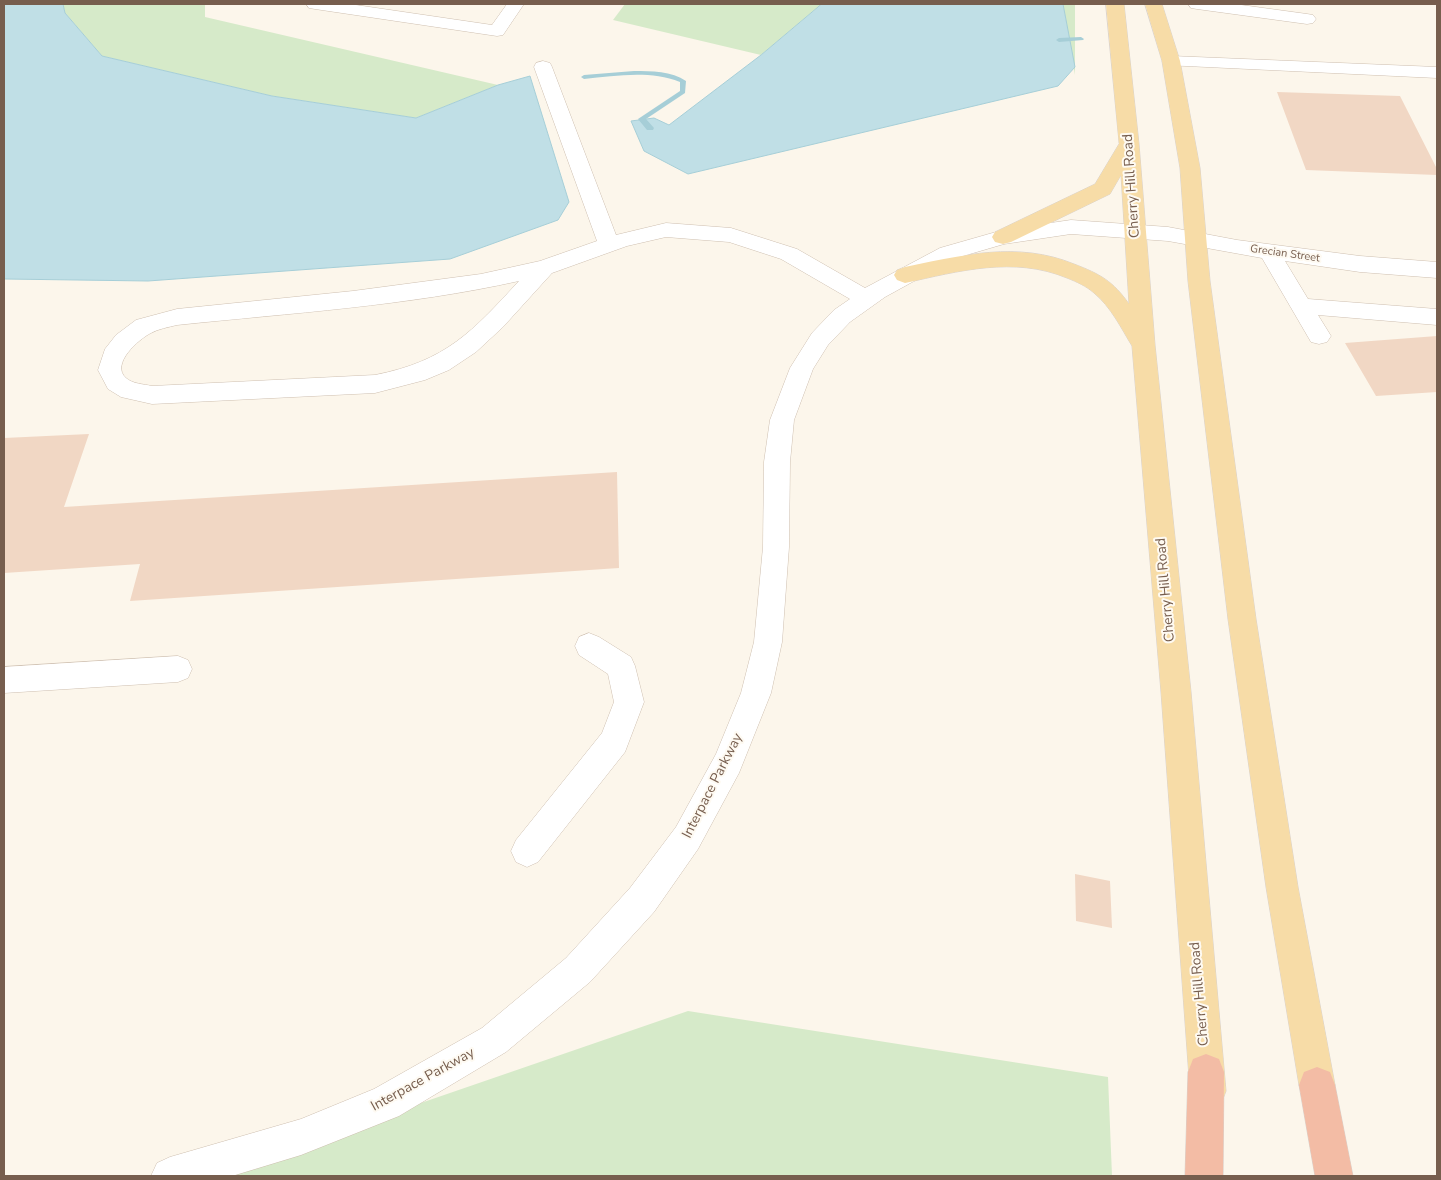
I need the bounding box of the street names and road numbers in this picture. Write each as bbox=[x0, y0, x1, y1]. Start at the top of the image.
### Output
street label: Cherry Hill Road bbox=[1120, 133, 1144, 239]
street label: Grecian Street bbox=[1249, 243, 1321, 265]
street label: Cherry Hill Road bbox=[1153, 537, 1179, 643]
street label: Interpace Parkway bbox=[679, 731, 747, 841]
street label: Cherry Hill Road bbox=[1187, 941, 1213, 1047]
street label: Interpace Parkway bbox=[368, 1045, 478, 1115]

